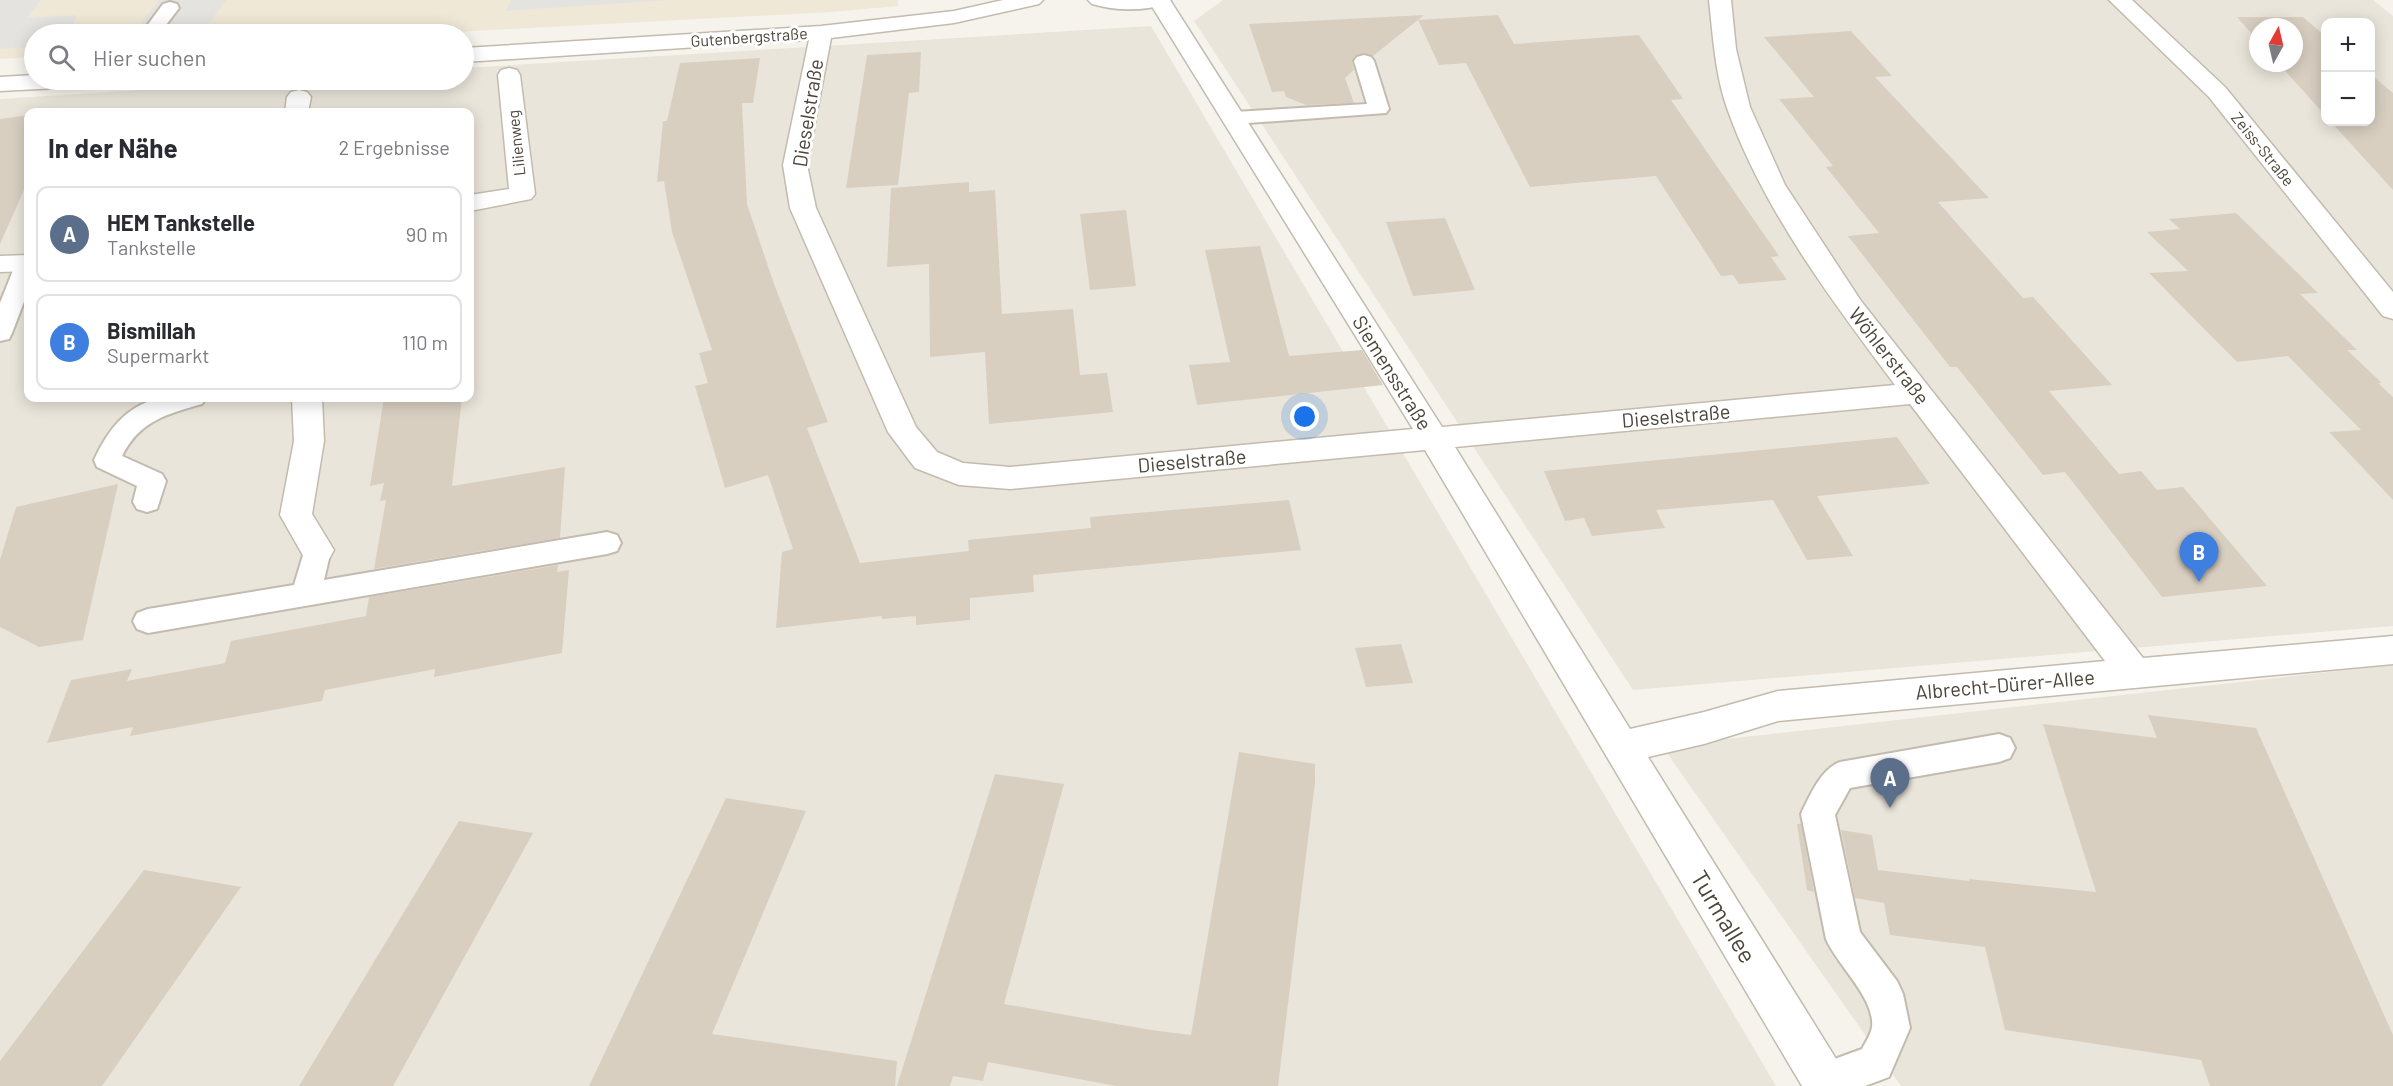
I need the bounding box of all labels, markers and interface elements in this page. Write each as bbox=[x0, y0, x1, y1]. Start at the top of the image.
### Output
north arrow bbox=[2249, 18, 2303, 72]
map controls bbox=[2321, 18, 2375, 126]
button: + bbox=[2321, 18, 2375, 72]
street label: Gutenbergstraße bbox=[690, 23, 808, 50]
search box bbox=[24, 24, 474, 90]
icon: search bbox=[45, 41, 78, 74]
text: Hier suchen bbox=[93, 44, 206, 70]
street label: Dieselstraße bbox=[787, 57, 827, 169]
button: − bbox=[2321, 72, 2375, 126]
street label: Zeiss-Straße bbox=[2228, 108, 2299, 189]
street label: Lilienweg bbox=[503, 109, 528, 177]
text: In der Nähe bbox=[48, 132, 178, 163]
text: 2 Ergebnisse bbox=[338, 135, 450, 159]
text: HEM Tankstelle bbox=[107, 209, 255, 235]
text: A bbox=[63, 222, 76, 246]
text: 90 m bbox=[406, 222, 448, 246]
text: Tankstelle bbox=[107, 235, 196, 259]
street label: Wöhlerstraße bbox=[1844, 302, 1935, 409]
street label: Siemensstraße bbox=[1348, 311, 1438, 434]
text: Bismillah bbox=[107, 317, 196, 343]
text: B bbox=[63, 330, 76, 354]
text: 110 m bbox=[402, 330, 448, 354]
text: Supermarkt bbox=[107, 343, 210, 367]
street label: Dieselstraße bbox=[1621, 398, 1731, 432]
your location bbox=[1290, 402, 1319, 431]
street label: Dieselstraße bbox=[1137, 443, 1247, 477]
pin: B bbox=[2180, 532, 2218, 582]
street label: Albrecht-Dürer-Allee bbox=[1914, 664, 2096, 704]
pin: A bbox=[1870, 758, 1910, 808]
street label: Turmallee bbox=[1685, 865, 1763, 968]

